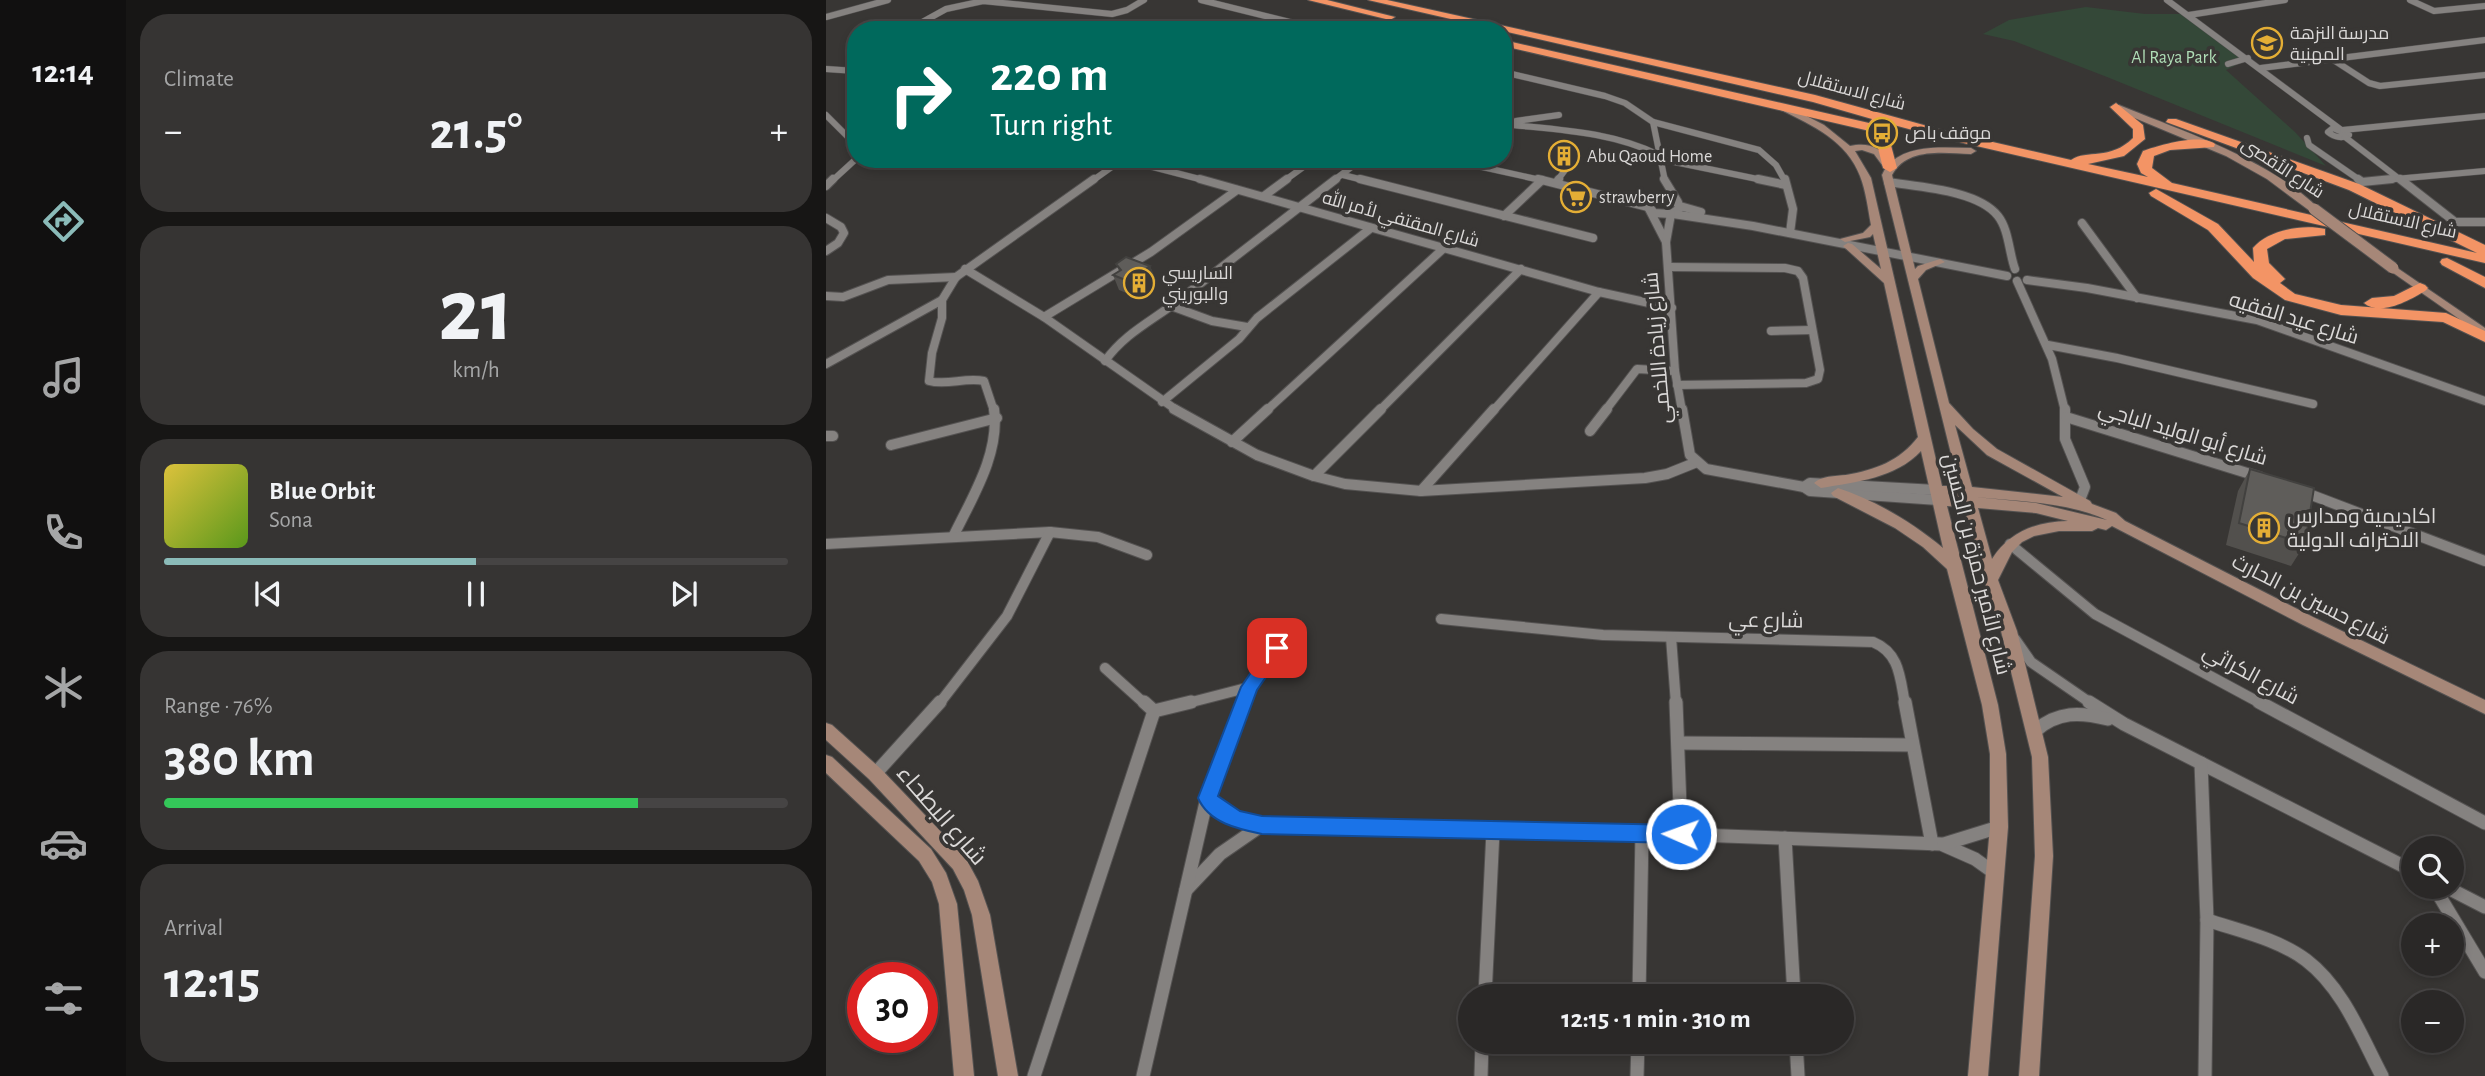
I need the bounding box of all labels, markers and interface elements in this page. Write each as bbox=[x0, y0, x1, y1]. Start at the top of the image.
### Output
place label: مدرسة النزهة المهنية bbox=[2290, 25, 2389, 65]
school or university icon: مدرسة النزهة المهنية bbox=[2250, 26, 2284, 60]
icon: right bbox=[875, 49, 966, 140]
park label: Al Raya Park bbox=[2131, 49, 2217, 67]
text: 220 m bbox=[990, 51, 1109, 100]
text: 12:14 bbox=[32, 56, 94, 88]
street label: شارع الاستقلال bbox=[1796, 67, 1907, 116]
text: Climate bbox=[164, 68, 234, 91]
text: 21.5° bbox=[430, 106, 522, 158]
text: Turn right bbox=[990, 109, 1112, 141]
text: − bbox=[164, 113, 182, 151]
text: + bbox=[770, 113, 788, 151]
bus stop icon: موقف باص bbox=[1865, 116, 1899, 150]
place label: موقف باص bbox=[1905, 125, 1991, 144]
street label: شارع الأقصى bbox=[2237, 135, 2327, 204]
building icon: Abu Qaoud Home bbox=[1547, 139, 1581, 173]
place label: Abu Qaoud Home bbox=[1587, 148, 1712, 166]
supermarket icon: strawberry bbox=[1559, 180, 1593, 214]
street label: شارع المقتفي لأمر الله bbox=[1319, 185, 1482, 255]
place label: strawberry bbox=[1599, 189, 1675, 207]
icon: directions bbox=[39, 197, 88, 246]
street label: شارع الاستقلال bbox=[2347, 199, 2459, 244]
place label: الساريسي والبوريني bbox=[1162, 265, 1233, 308]
text: 21 bbox=[438, 266, 514, 357]
building icon: الساريسي والبوريني bbox=[1122, 266, 1156, 300]
street label: شارع زيادة اللخمي bbox=[1640, 271, 1680, 425]
street label: شارع عيد الفقيه bbox=[2226, 289, 2361, 351]
icon: music bbox=[39, 353, 88, 402]
text: km/h bbox=[452, 359, 500, 382]
street label: شارع أبو الوليد الباجي bbox=[2095, 395, 2271, 474]
street label: شارع الأمير حمزة بن الحسين bbox=[1936, 451, 2014, 678]
text: Blue Orbit bbox=[269, 478, 375, 504]
place label: اكاديمية ومدارس الاحتراف الدولية bbox=[2287, 506, 2436, 552]
icon: phone bbox=[39, 508, 88, 557]
text: Sona bbox=[269, 509, 313, 532]
building icon: اكاديمية ومدارس الاحتراف الدولية bbox=[2247, 511, 2281, 545]
street label: شارع حسين بن الحارث bbox=[2227, 551, 2393, 651]
icon: previous bbox=[249, 575, 287, 613]
icon: pause bbox=[457, 575, 495, 613]
icon: next bbox=[665, 575, 703, 613]
street label: شارع عي bbox=[1728, 609, 1804, 637]
pin bbox=[1247, 618, 1307, 678]
icon: arrive bbox=[1258, 629, 1296, 667]
street label: شارع الكراثي bbox=[2197, 640, 2302, 713]
icon: climate bbox=[39, 663, 88, 712]
text: Range · 76% bbox=[164, 695, 273, 718]
text: 380 km bbox=[164, 733, 315, 785]
street label: شارع البطحاء bbox=[890, 761, 991, 872]
position arrow bbox=[1644, 797, 1718, 871]
icon: car bbox=[39, 819, 88, 868]
map controls bbox=[2401, 836, 2464, 1053]
button: search bbox=[2401, 836, 2464, 899]
button: + bbox=[2401, 913, 2464, 976]
text: Arrival bbox=[164, 917, 223, 940]
text: 12:15 bbox=[164, 955, 260, 1007]
speed limit sign: 30 bbox=[847, 962, 938, 1053]
icon: filters bbox=[39, 974, 88, 1023]
button: − bbox=[2401, 990, 2464, 1053]
text: 12:15 · 1 min · 310 m bbox=[1561, 1006, 1751, 1032]

